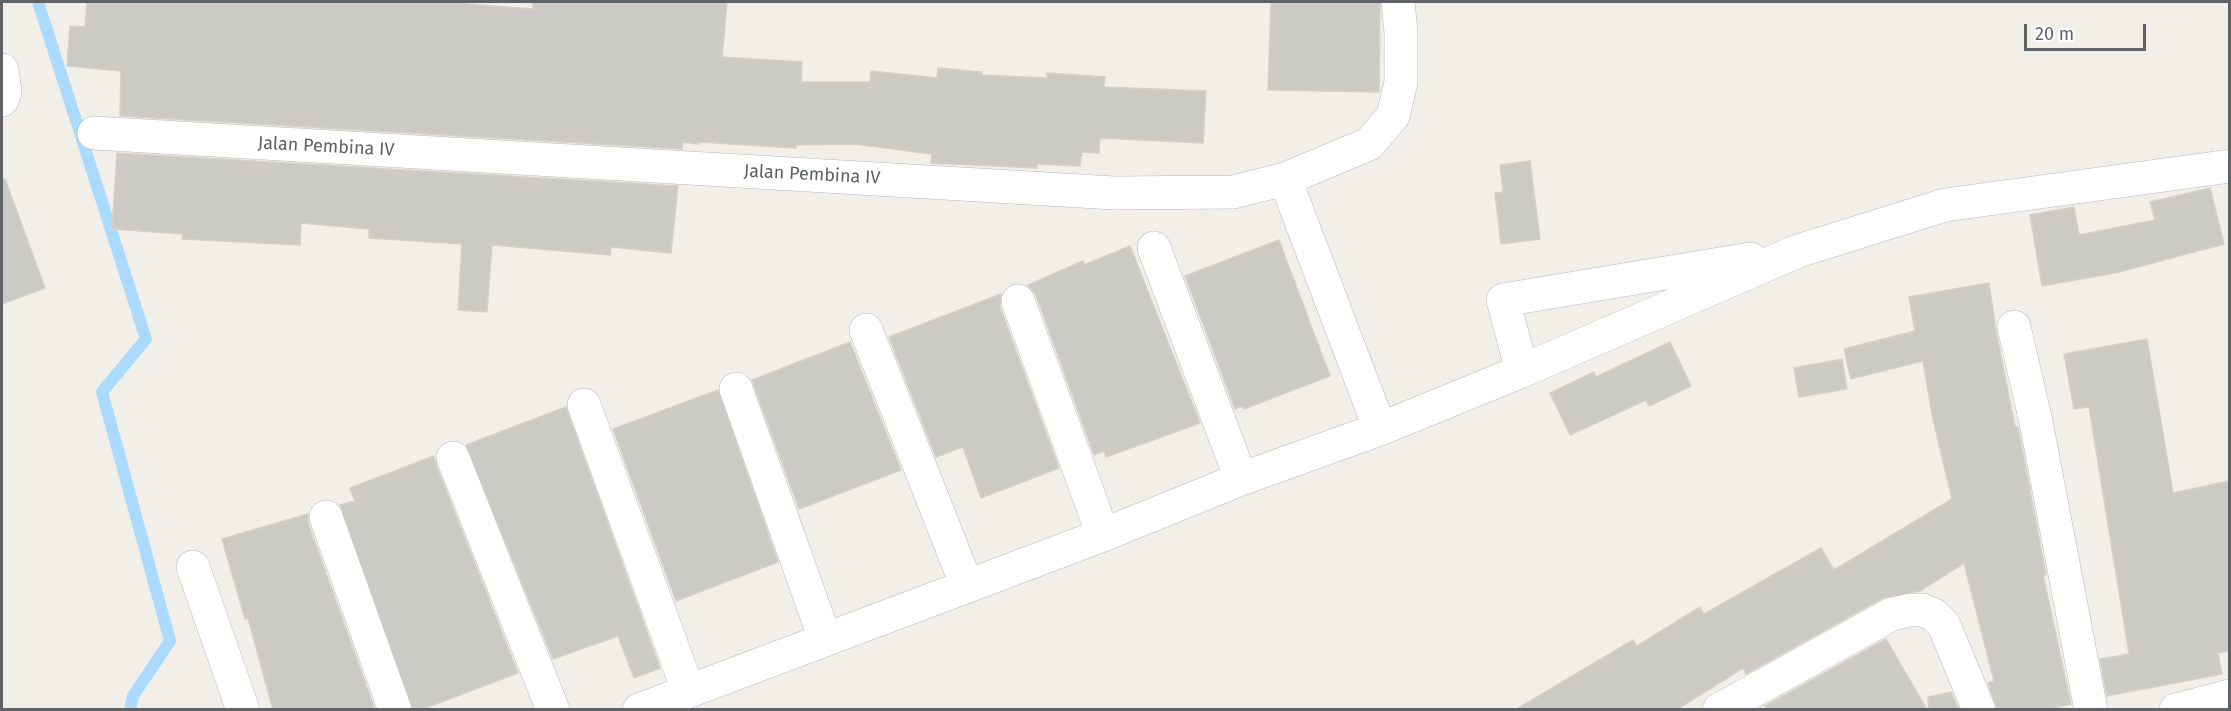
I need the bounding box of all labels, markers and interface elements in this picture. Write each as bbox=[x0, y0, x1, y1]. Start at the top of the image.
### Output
scale bar bbox=[2027, 12, 2148, 50]
text: 20 m bbox=[2035, 23, 2074, 45]
street label: Jalan Pembina IV bbox=[257, 133, 395, 161]
street label: Jalan Pembina IV bbox=[743, 161, 881, 189]

